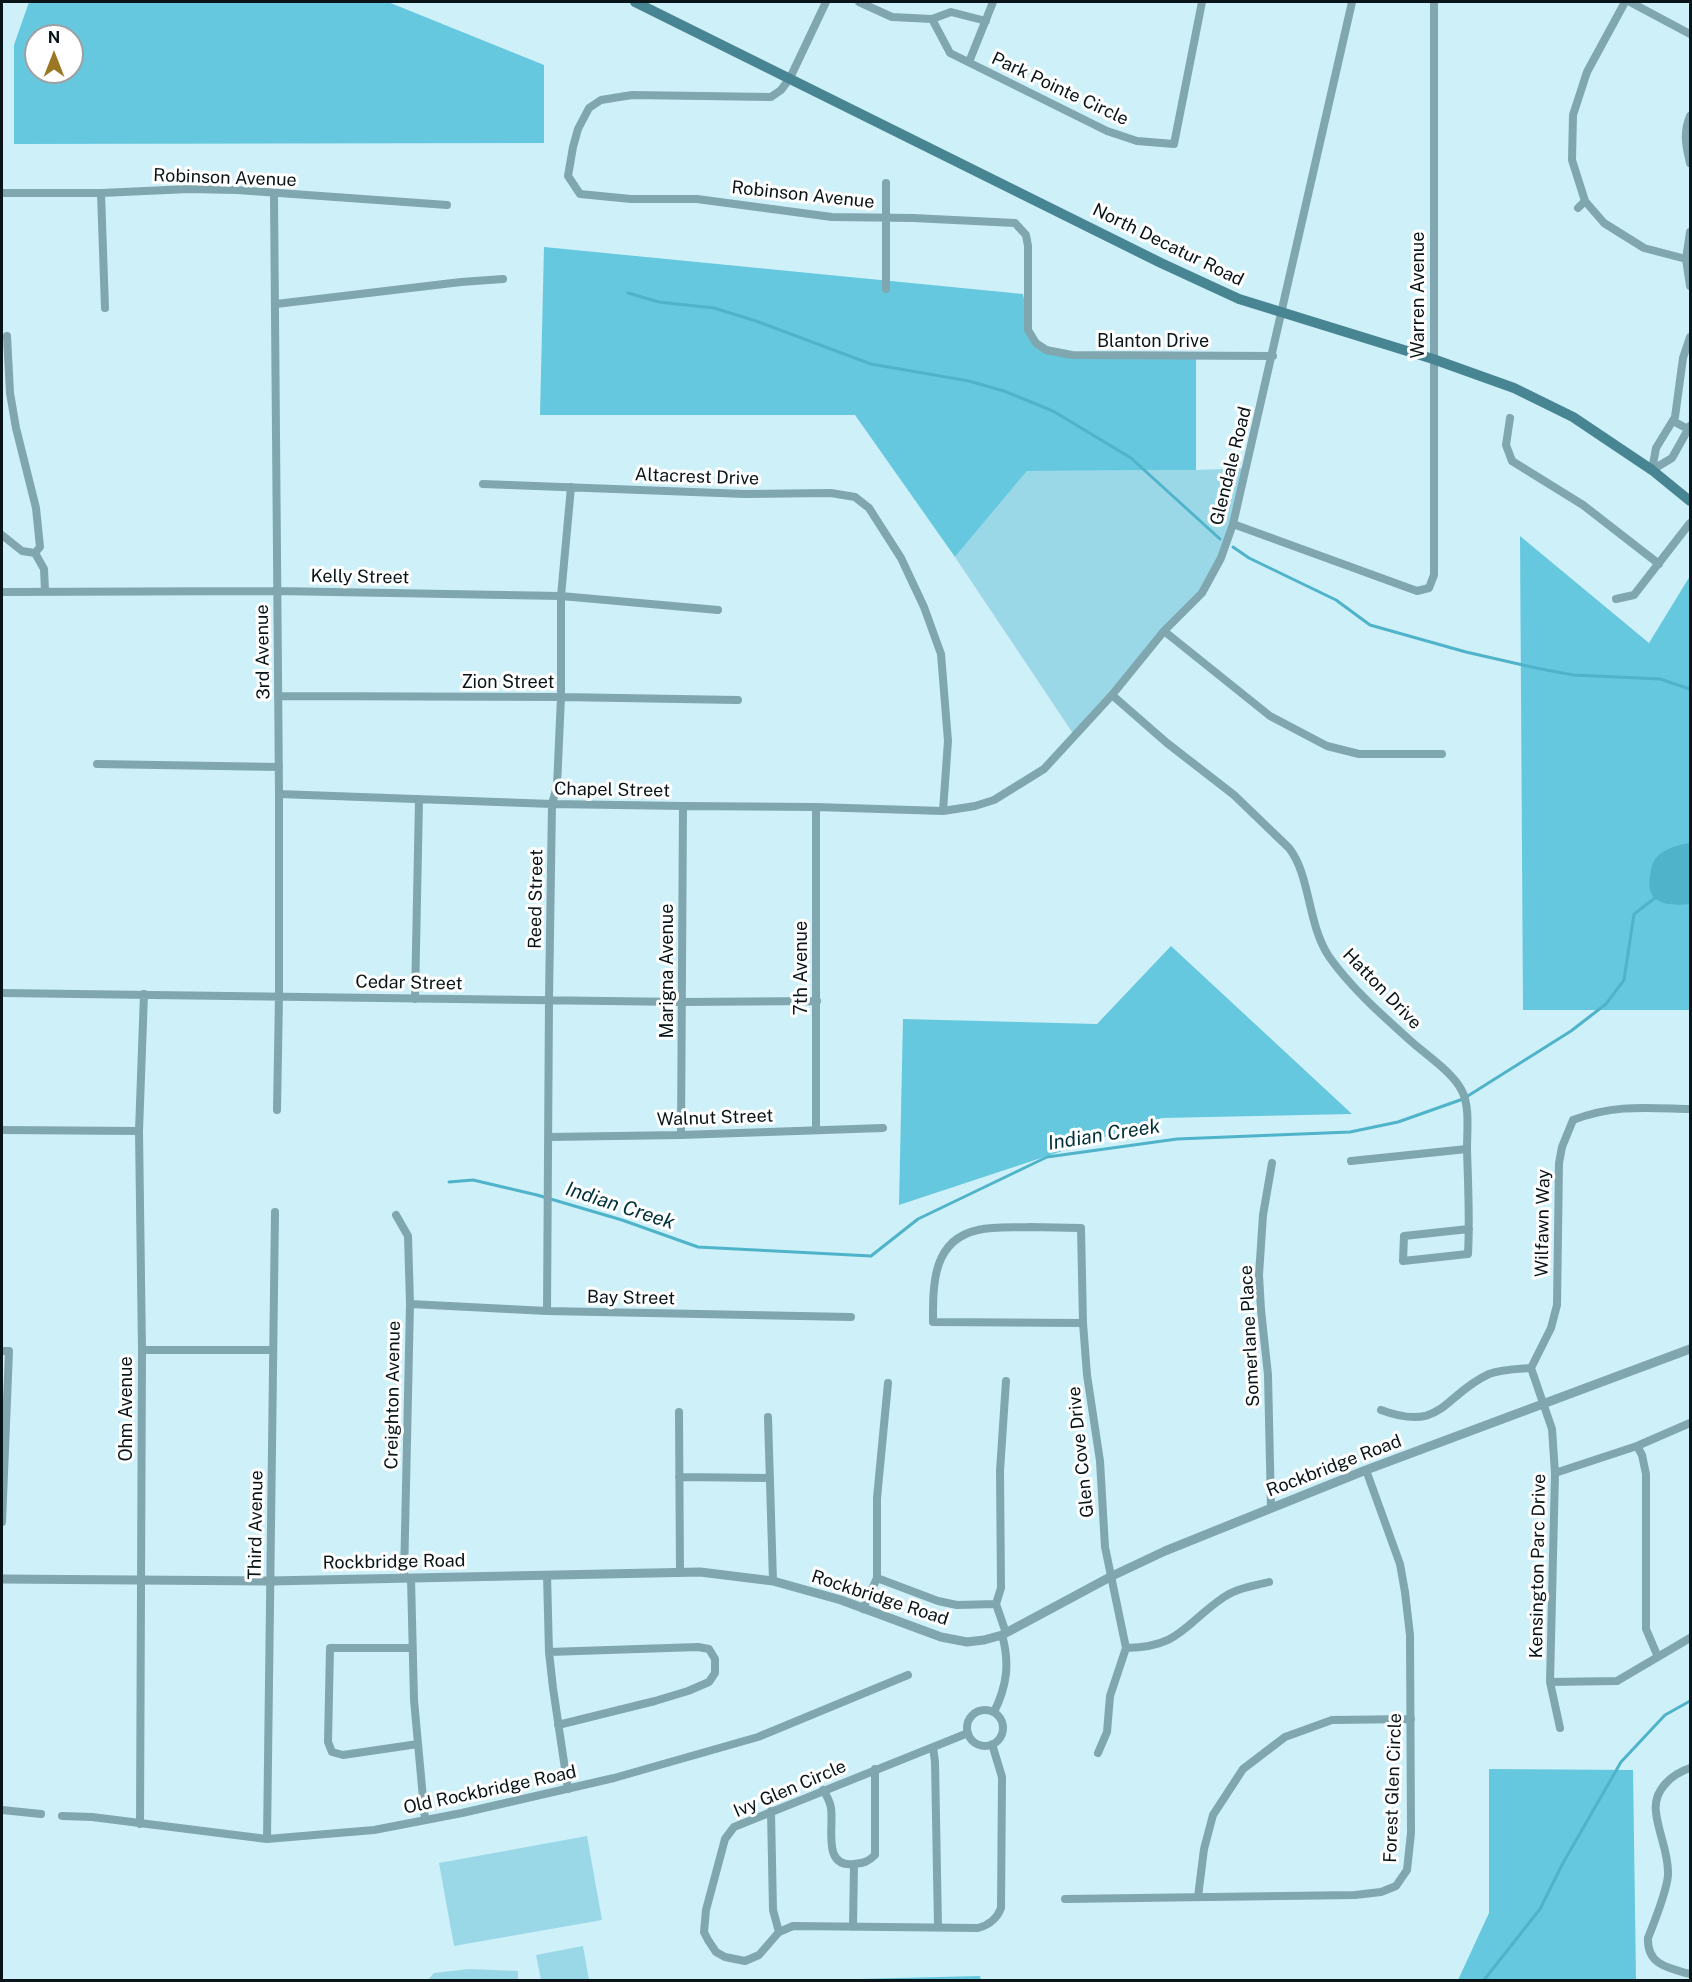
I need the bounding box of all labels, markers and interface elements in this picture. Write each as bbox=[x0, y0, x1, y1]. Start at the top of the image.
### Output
north arrow bbox=[24, 24, 84, 84]
text: N bbox=[48, 28, 60, 47]
street label: Park Pointe Circle bbox=[988, 48, 1132, 130]
street label: Robinson Avenue bbox=[153, 165, 297, 191]
street label: Robinson Avenue bbox=[730, 177, 876, 213]
street label: North Decatur Road bbox=[1089, 199, 1247, 291]
street label: Warren Avenue bbox=[1407, 231, 1429, 359]
street label: Blanton Drive bbox=[1097, 330, 1209, 352]
street label: Glendale Road bbox=[1206, 404, 1256, 528]
street label: Altacrest Drive bbox=[634, 464, 760, 490]
street label: Kelly Street bbox=[310, 565, 410, 589]
street label: 3rd Avenue bbox=[251, 604, 275, 700]
street label: Zion Street bbox=[461, 671, 555, 693]
street label: Chapel Street bbox=[554, 778, 670, 802]
street label: Reed Street bbox=[524, 849, 548, 949]
street label: Marigna Avenue bbox=[656, 903, 678, 1039]
street label: 7th Avenue bbox=[790, 921, 812, 1015]
street label: Hatton Drive bbox=[1338, 944, 1426, 1034]
street label: Cedar Street bbox=[355, 971, 463, 995]
street label: Walnut Street bbox=[656, 1105, 774, 1131]
water label: Indian Creek bbox=[1046, 1114, 1162, 1156]
street label: Wilfawn Way bbox=[1531, 1169, 1555, 1277]
water label: Indian Creek bbox=[562, 1177, 678, 1235]
street label: Somerlane Place bbox=[1235, 1265, 1265, 1407]
street label: Bay Street bbox=[587, 1286, 675, 1310]
street label: Creighton Avenue bbox=[381, 1321, 405, 1469]
street label: Ohm Avenue bbox=[115, 1356, 137, 1462]
street label: Glen Cove Drive bbox=[1063, 1385, 1099, 1519]
street label: Rockbridge Road bbox=[1263, 1430, 1405, 1502]
street label: Third Avenue bbox=[244, 1470, 268, 1580]
street label: Kensington Parc Drive bbox=[1526, 1473, 1550, 1659]
street label: Rockbridge Road bbox=[322, 1550, 466, 1574]
street label: Rockbridge Road bbox=[809, 1566, 951, 1630]
street label: Forest Glen Circle bbox=[1380, 1713, 1406, 1863]
street label: Ivy Glen Circle bbox=[730, 1756, 850, 1822]
street label: Old Rockbridge Road bbox=[402, 1761, 578, 1819]

